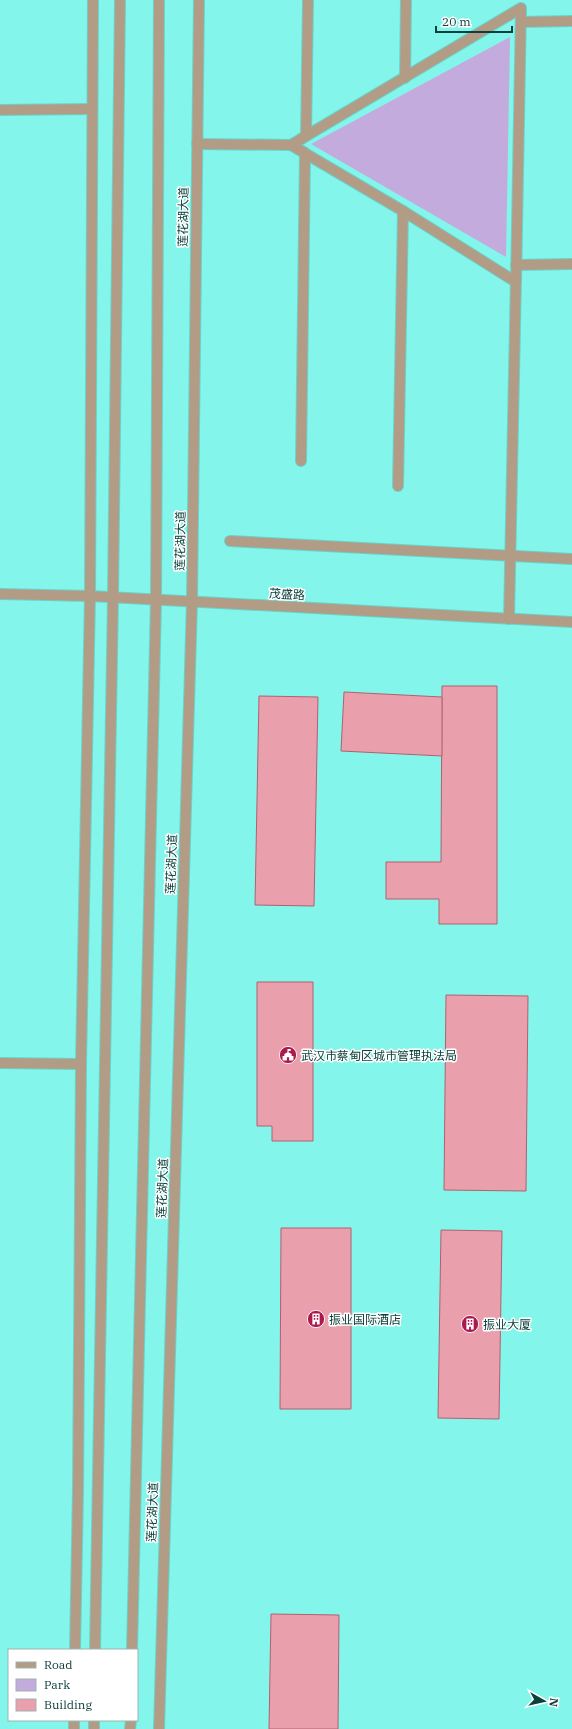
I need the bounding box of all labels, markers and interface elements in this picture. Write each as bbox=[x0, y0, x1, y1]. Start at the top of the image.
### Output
scale bar bbox=[436, 8, 512, 34]
text: 20 m bbox=[442, 14, 471, 29]
street label: 莲花湖大道 bbox=[175, 187, 191, 247]
street label: 莲花湖大道 bbox=[172, 511, 188, 571]
street label: 茂盛路 bbox=[269, 586, 305, 602]
street label: 莲花湖大道 bbox=[162, 834, 180, 894]
public building icon: 武汉市蔡甸区城市管理执法局 bbox=[278, 1045, 298, 1065]
place label: 武汉市蔡甸区城市管理执法局 bbox=[301, 1048, 457, 1063]
street label: 莲花湖大道 bbox=[153, 1158, 171, 1218]
building icon: 振业国际酒店 bbox=[306, 1309, 326, 1329]
place label: 振业国际酒店 bbox=[329, 1312, 401, 1327]
building icon: 振业大厦 bbox=[460, 1314, 480, 1334]
place label: 振业大厦 bbox=[483, 1317, 531, 1332]
street label: 莲花湖大道 bbox=[143, 1482, 161, 1542]
legend bbox=[8, 1649, 138, 1721]
text: Road bbox=[44, 1657, 73, 1672]
text: Park bbox=[44, 1677, 70, 1692]
north arrow bbox=[524, 1681, 564, 1721]
text: Building bbox=[44, 1697, 92, 1712]
text: N bbox=[546, 1697, 561, 1708]

